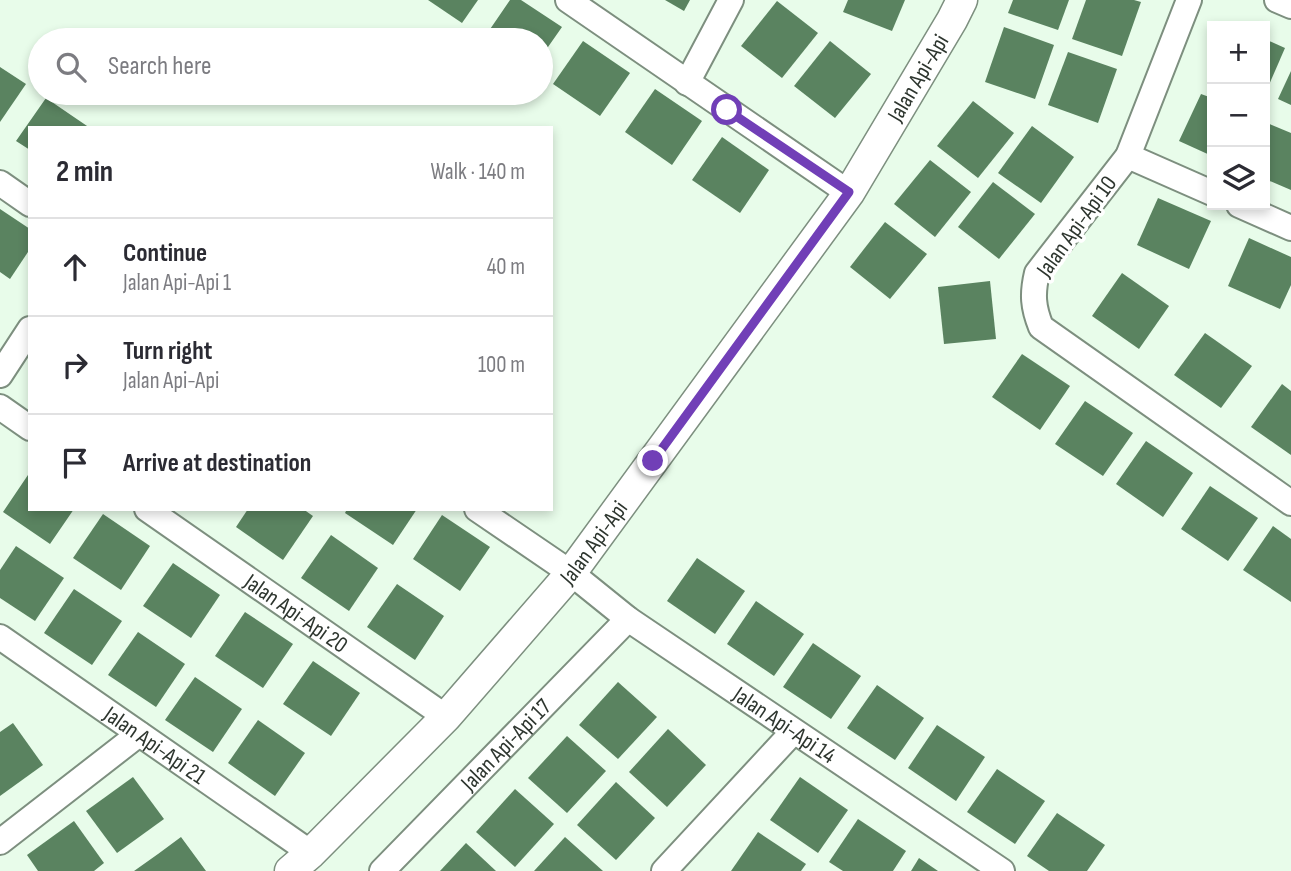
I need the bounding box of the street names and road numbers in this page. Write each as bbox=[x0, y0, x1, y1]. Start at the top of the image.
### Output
street label: Jalan Api-Api bbox=[881, 30, 955, 128]
street label: Jalan Api-Api 10 bbox=[1030, 170, 1123, 283]
street label: Jalan Api-Api bbox=[554, 496, 634, 591]
street label: Jalan Api-Api 20 bbox=[238, 567, 353, 659]
street label: Jalan Api-Api 14 bbox=[727, 680, 841, 770]
street label: Jalan Api-Api 17 bbox=[455, 693, 557, 798]
street label: Jalan Api-Api 21 bbox=[98, 700, 211, 791]

